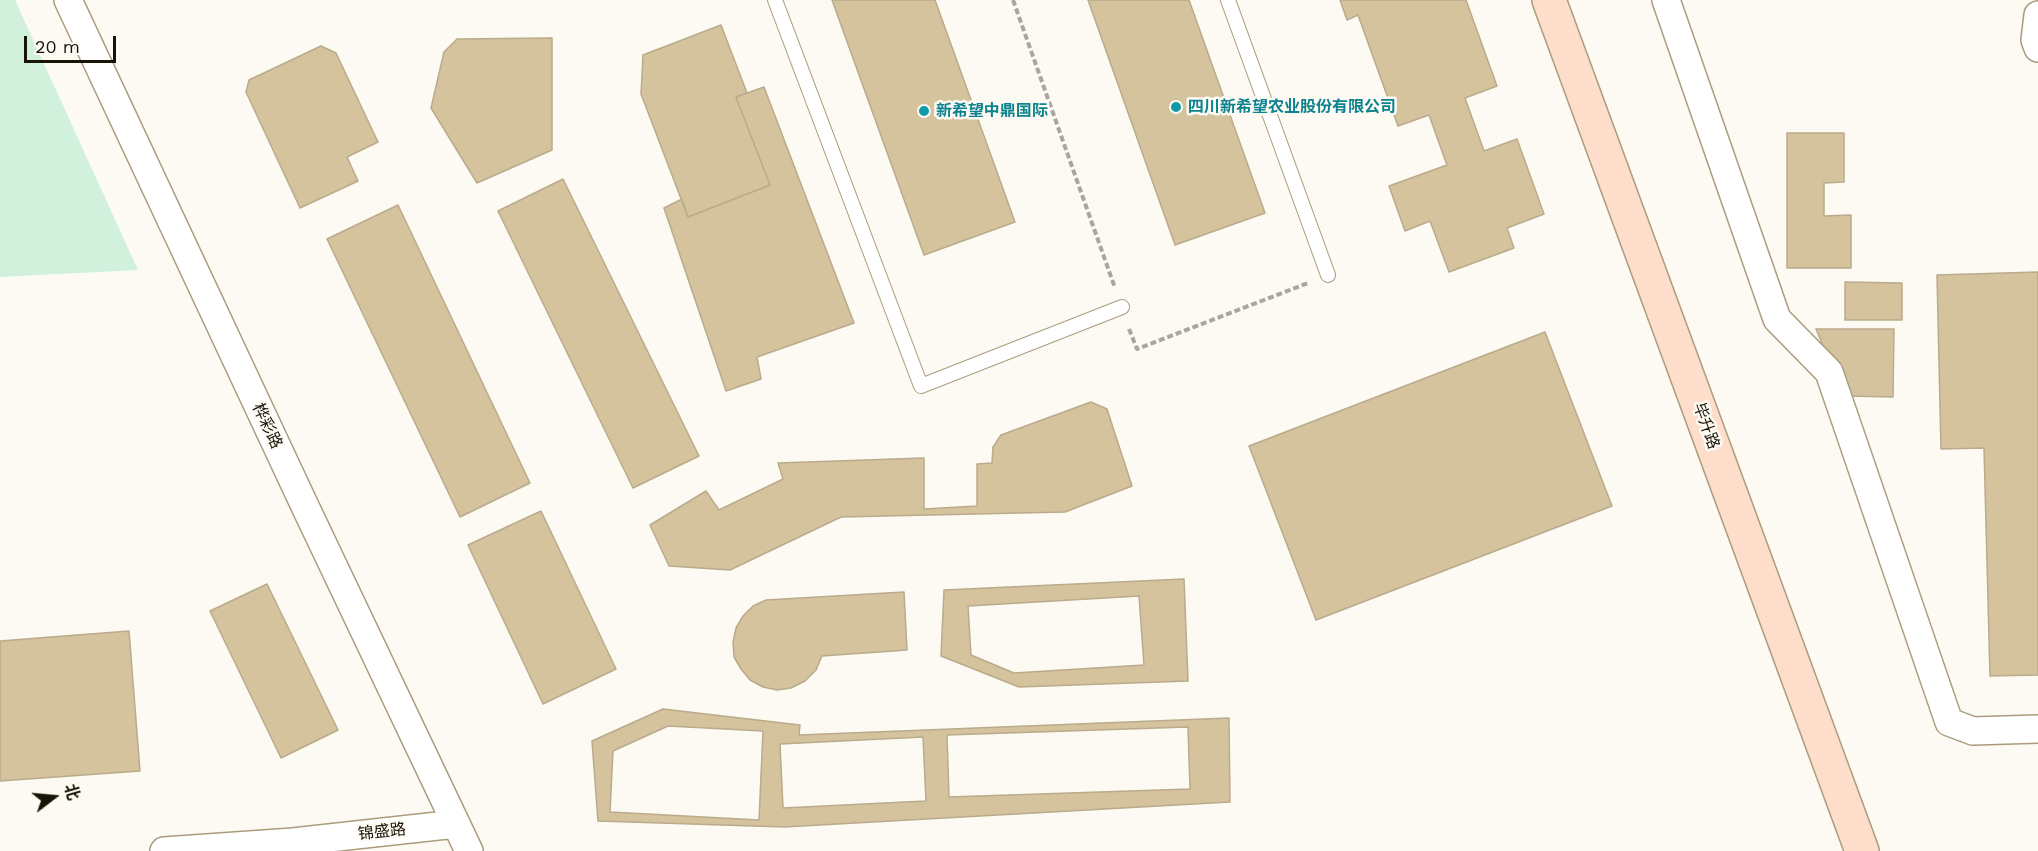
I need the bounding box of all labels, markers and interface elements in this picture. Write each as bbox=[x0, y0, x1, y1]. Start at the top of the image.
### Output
scale bar bbox=[27, 24, 118, 62]
text: 20 m bbox=[35, 36, 80, 57]
place label: 四川新希望农业股份有限公司 bbox=[1188, 97, 1396, 117]
marker: 四川新希望农业股份有限公司 bbox=[1169, 100, 1183, 114]
place label: 新希望中鼎国际 bbox=[936, 101, 1048, 121]
marker: 新希望中鼎国际 bbox=[917, 104, 931, 118]
street label: 桦彩路 bbox=[248, 400, 286, 452]
street label: 毕升路 bbox=[1689, 400, 1723, 452]
north arrow bbox=[24, 767, 84, 827]
text: 北 bbox=[60, 782, 83, 802]
street label: 锦盛路 bbox=[357, 820, 407, 844]

